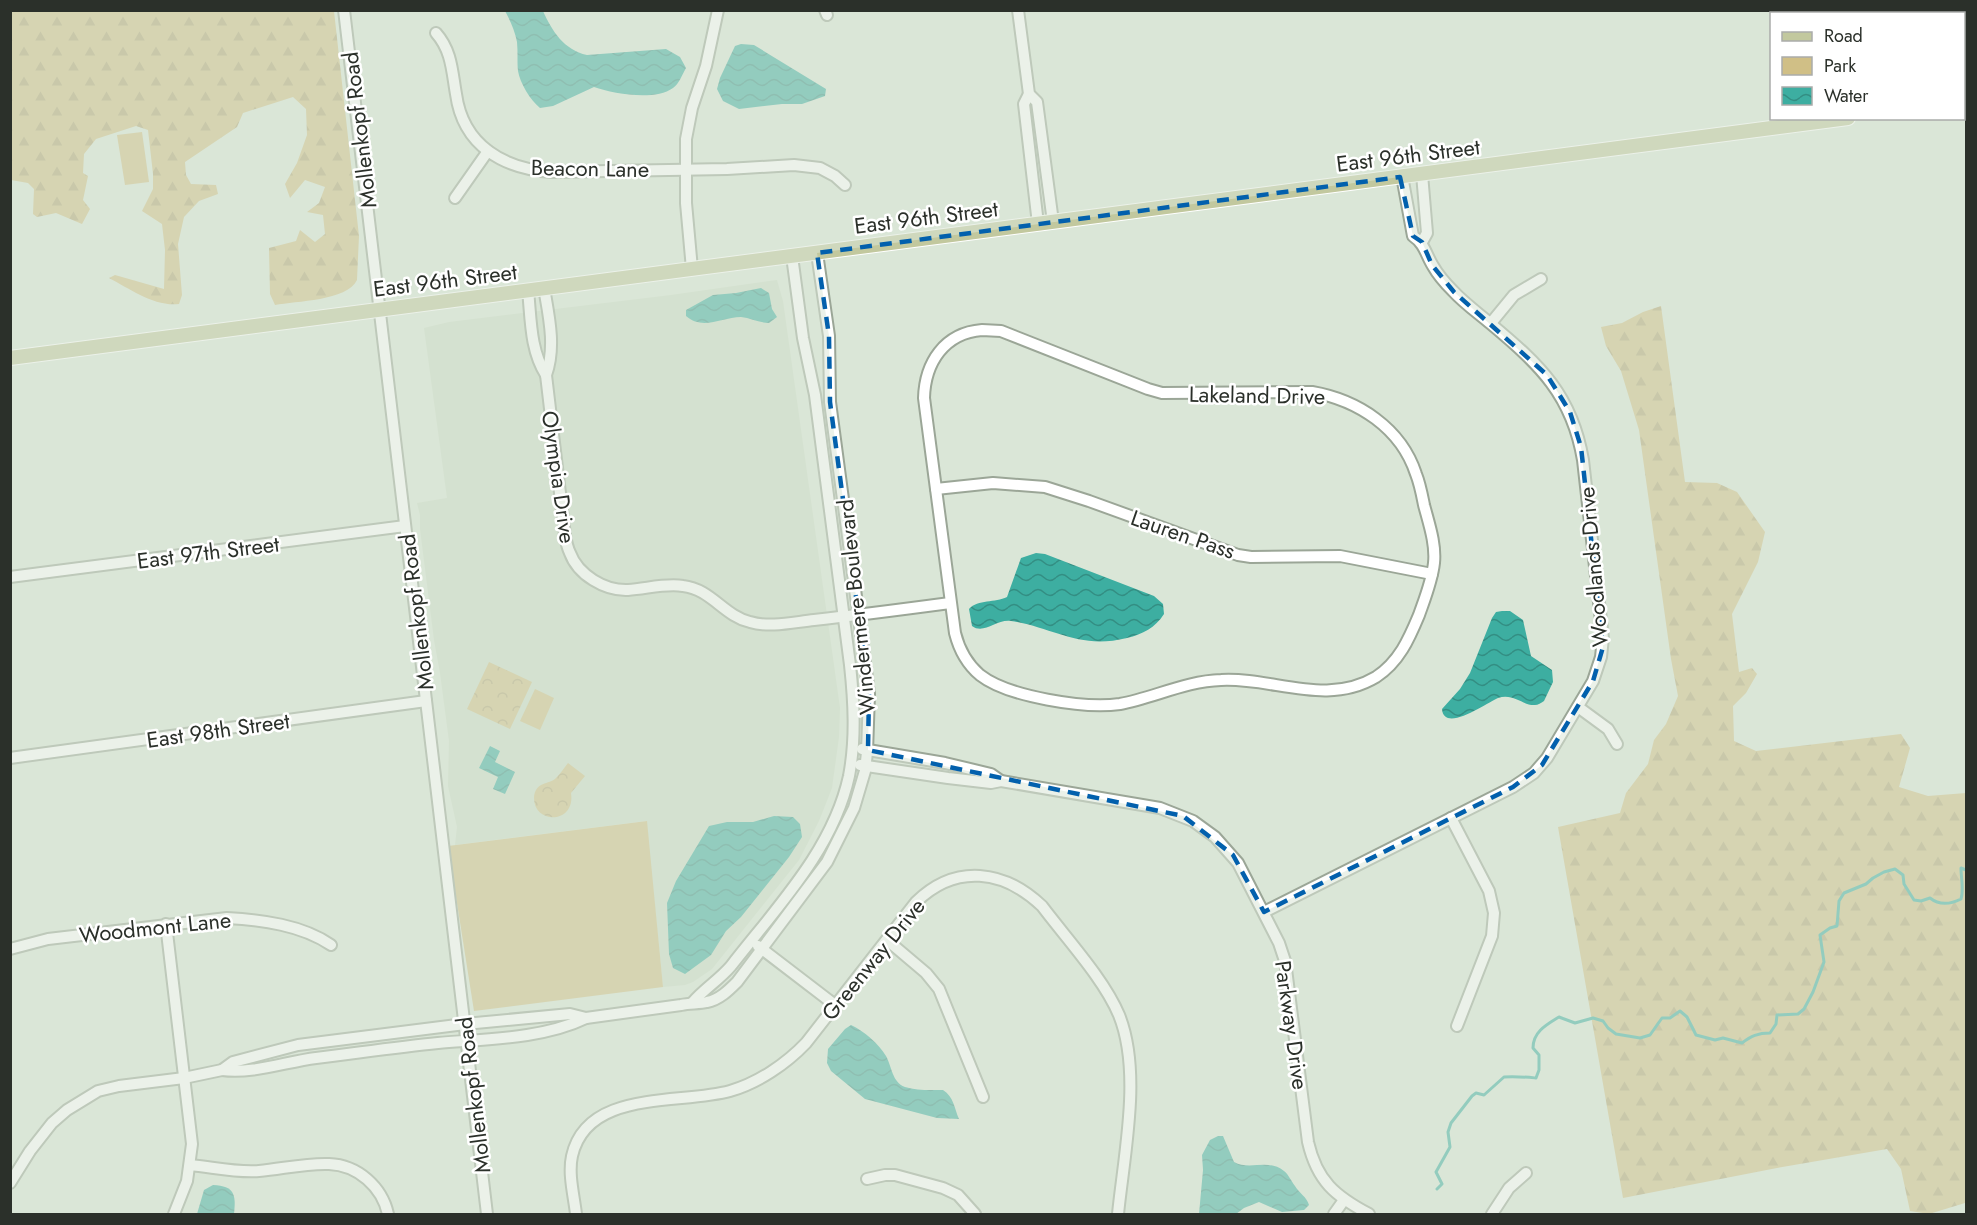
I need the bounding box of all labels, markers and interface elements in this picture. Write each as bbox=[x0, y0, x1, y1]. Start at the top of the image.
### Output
legend bbox=[1770, 12, 1965, 120]
text: Road bbox=[1824, 23, 1863, 49]
street label: Mollenkopf Road bbox=[334, 50, 384, 210]
text: Park bbox=[1824, 53, 1856, 79]
text: Water bbox=[1824, 83, 1869, 109]
street label: East 96th Street bbox=[1334, 130, 1482, 180]
street label: Beacon Lane bbox=[531, 151, 649, 185]
street label: East 96th Street bbox=[852, 192, 1000, 242]
street label: East 96th Street bbox=[371, 255, 519, 305]
street label: Lakeland Drive bbox=[1189, 378, 1325, 412]
street label: Olympia Drive bbox=[534, 409, 584, 545]
street label: Woodlands Drive bbox=[1570, 486, 1616, 648]
street label: Windermere Boulevard bbox=[829, 498, 883, 716]
street label: Lauren Pass bbox=[1127, 501, 1240, 567]
street label: East 97th Street bbox=[135, 527, 282, 577]
street label: Mollenkopf Road bbox=[391, 532, 441, 692]
street label: East 98th Street bbox=[144, 704, 292, 756]
street label: Greenway Drive bbox=[814, 891, 932, 1027]
street label: Woodmont Lane bbox=[77, 903, 233, 951]
street label: Parkway Drive bbox=[1267, 958, 1317, 1092]
street label: Mollenkopf Road bbox=[448, 1015, 498, 1175]

